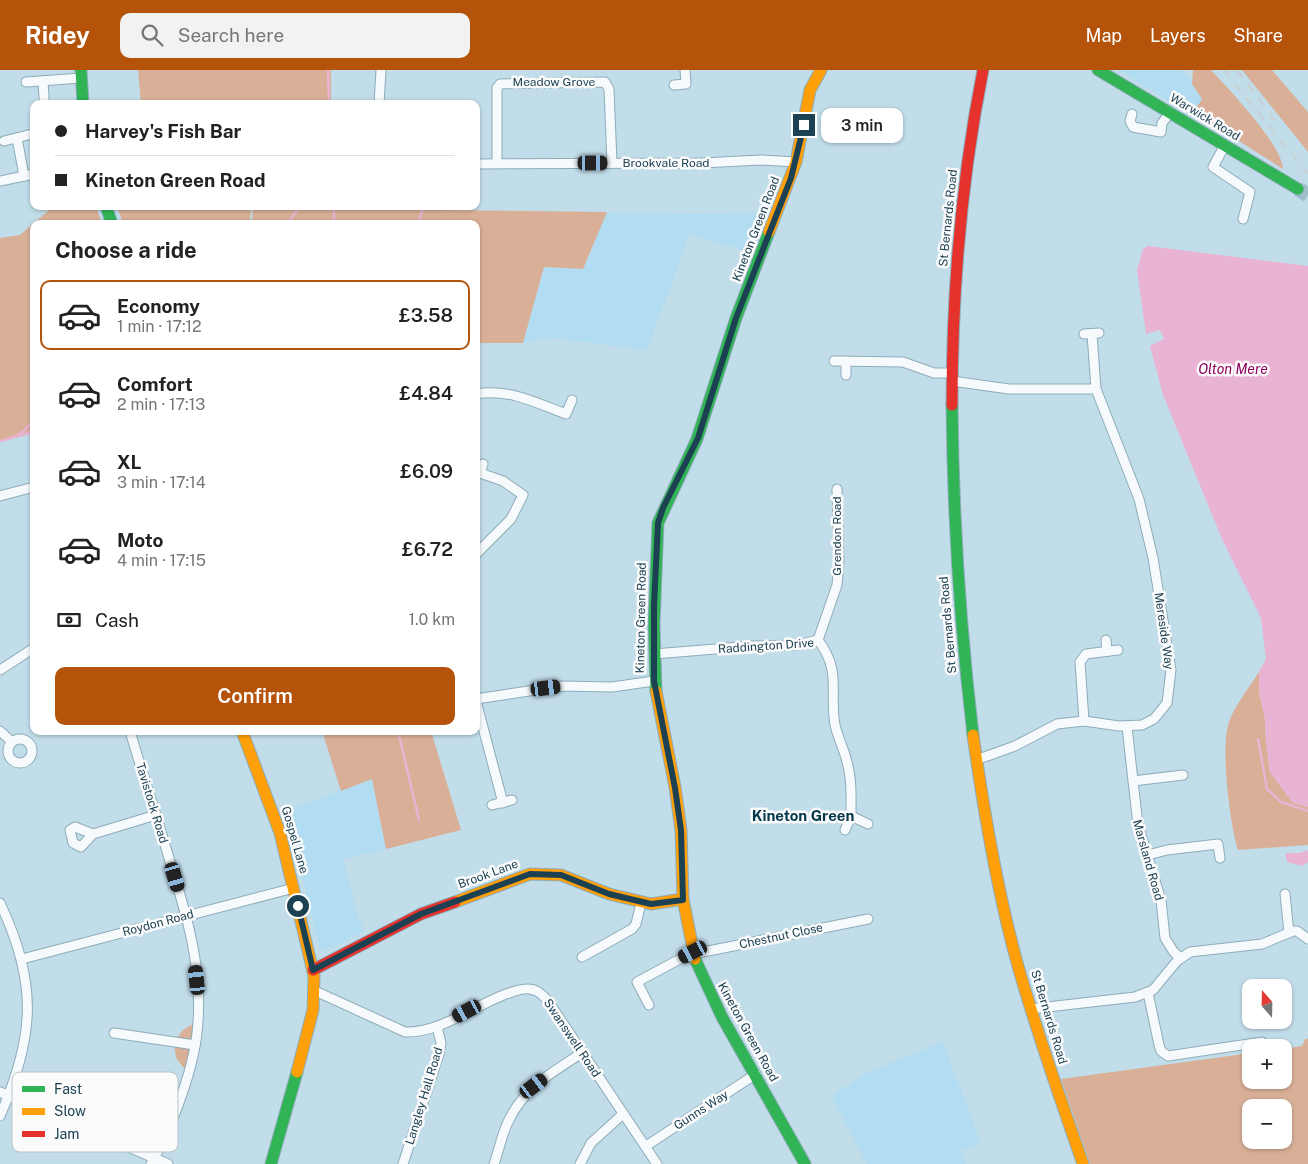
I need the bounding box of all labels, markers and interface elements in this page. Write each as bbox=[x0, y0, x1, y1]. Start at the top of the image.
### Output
search box bbox=[120, 13, 470, 58]
text: Ridey bbox=[25, 21, 90, 49]
icon: search bbox=[138, 21, 166, 49]
text: Search here bbox=[178, 24, 284, 46]
text: Map bbox=[1086, 25, 1122, 46]
text: Layers bbox=[1150, 25, 1206, 46]
text: Share bbox=[1234, 25, 1283, 46]
street label: Meadow Grove bbox=[513, 75, 596, 89]
street label: Warwick Road bbox=[1167, 91, 1243, 143]
callout: 3 min bbox=[822, 108, 904, 142]
route end bbox=[793, 114, 815, 136]
text: 3 min bbox=[841, 116, 883, 135]
text: Harvey's Fish Bar bbox=[85, 120, 241, 142]
car bbox=[578, 156, 608, 171]
street label: Brookvale Road bbox=[622, 156, 710, 170]
text: Kineton Green Road bbox=[85, 169, 266, 191]
street label: St Bernards Road bbox=[936, 169, 960, 267]
street label: Kineton Green Road bbox=[730, 175, 782, 283]
text: Choose a ride bbox=[55, 237, 197, 263]
icon: car bbox=[57, 293, 102, 338]
text: Economy bbox=[117, 295, 200, 317]
text: £3.58 bbox=[399, 304, 453, 326]
text: 1 min · 17:12 bbox=[117, 317, 202, 336]
water label: Olton Mere bbox=[1198, 361, 1268, 377]
icon: car bbox=[57, 371, 102, 416]
text: Comfort bbox=[117, 373, 193, 395]
text: £4.84 bbox=[399, 382, 453, 404]
text: 2 min · 17:13 bbox=[117, 395, 205, 414]
icon: car bbox=[57, 449, 102, 494]
text: XL bbox=[117, 451, 142, 473]
text: £6.09 bbox=[400, 460, 453, 482]
text: 3 min · 17:14 bbox=[117, 473, 206, 492]
street label: Grendon Road bbox=[830, 496, 844, 576]
icon: car bbox=[57, 527, 102, 572]
text: Moto bbox=[117, 529, 163, 551]
text: £6.72 bbox=[402, 538, 453, 560]
text: 4 min · 17:15 bbox=[117, 551, 206, 570]
street label: Kineton Green Road bbox=[633, 562, 649, 674]
street label: St Bernards Road bbox=[937, 576, 959, 674]
street label: Mereside Way bbox=[1152, 591, 1176, 671]
icon: cash bbox=[55, 606, 83, 634]
text: Cash bbox=[95, 609, 139, 631]
text: 1.0 km bbox=[408, 610, 455, 629]
street label: Raddington Drive bbox=[717, 636, 815, 656]
button: Confirm bbox=[55, 667, 455, 725]
car bbox=[530, 679, 561, 697]
street label: Tavistock Road bbox=[133, 761, 171, 845]
street label: Gospel Lane bbox=[279, 805, 311, 875]
district label: Kineton Green bbox=[752, 807, 854, 824]
street label: Marsland Road bbox=[1130, 818, 1166, 902]
street label: Brook Lane bbox=[456, 857, 520, 891]
car bbox=[163, 860, 186, 894]
route start bbox=[287, 895, 309, 917]
street label: Roydon Road bbox=[121, 907, 195, 939]
street label: Chestnut Close bbox=[738, 920, 824, 952]
car bbox=[676, 939, 709, 965]
car bbox=[187, 964, 206, 996]
street label: St Bernards Road bbox=[1028, 968, 1070, 1066]
north arrow bbox=[1242, 979, 1292, 1029]
map controls bbox=[1242, 979, 1292, 1149]
street label: Kineton Green Road bbox=[715, 980, 781, 1084]
street label: Swanswell Road bbox=[541, 996, 603, 1080]
car bbox=[450, 997, 483, 1025]
button: + bbox=[1242, 1039, 1292, 1089]
street label: Langley Hall Road bbox=[402, 1046, 446, 1146]
car bbox=[517, 1071, 550, 1101]
legend bbox=[12, 1072, 178, 1152]
text: Fast bbox=[54, 1081, 82, 1097]
street label: Gunns Way bbox=[671, 1087, 731, 1133]
button: − bbox=[1242, 1099, 1292, 1149]
text: Slow bbox=[54, 1103, 86, 1119]
text: Jam bbox=[54, 1126, 79, 1142]

